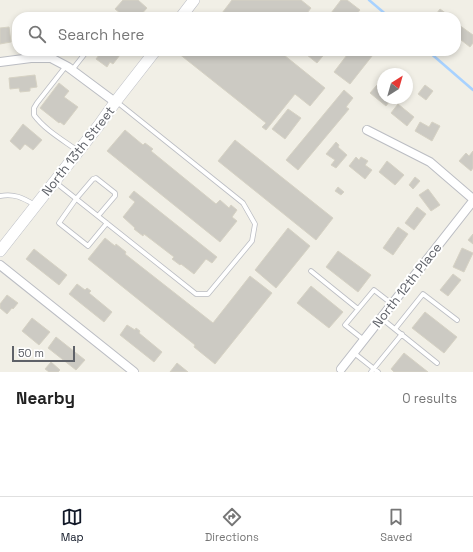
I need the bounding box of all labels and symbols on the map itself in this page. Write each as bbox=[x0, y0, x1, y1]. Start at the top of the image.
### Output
north arrow bbox=[377, 68, 413, 104]
street label: North 13th Street bbox=[38, 103, 118, 199]
street label: North 12th Place bbox=[369, 239, 445, 331]
scale bar bbox=[12, 344, 75, 363]

